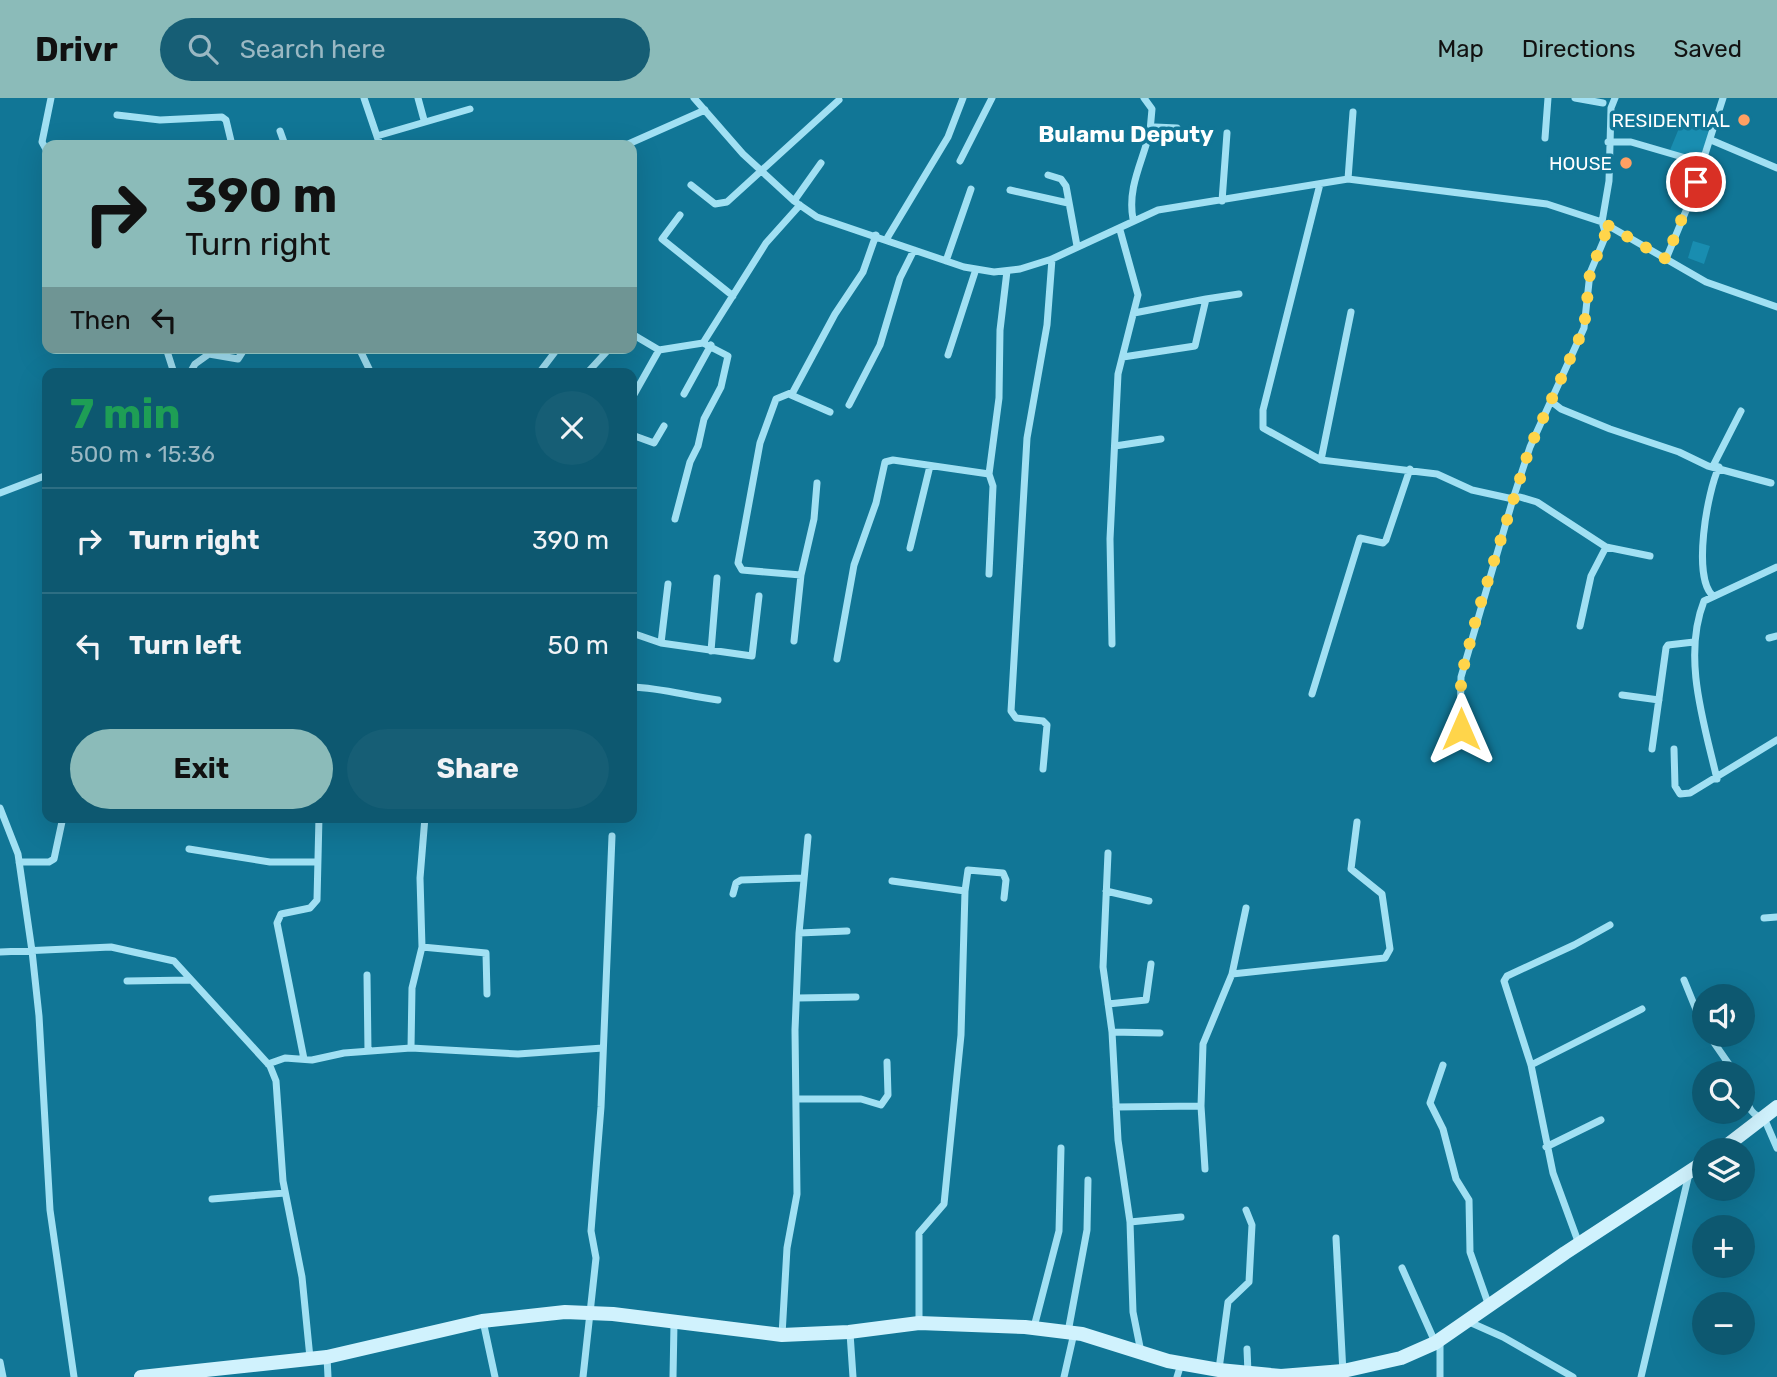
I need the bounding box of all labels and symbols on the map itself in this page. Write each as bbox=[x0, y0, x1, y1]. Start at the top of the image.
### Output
place label: RESIDENTIAL bbox=[1612, 109, 1730, 132]
marker: RESIDENTIAL bbox=[1736, 112, 1752, 128]
district label: Bulamu Deputy bbox=[1038, 120, 1214, 148]
place label: HOUSE bbox=[1549, 152, 1612, 175]
pin bbox=[1666, 152, 1726, 212]
marker: HOUSE bbox=[1618, 155, 1634, 171]
position arrow bbox=[1424, 692, 1498, 766]

